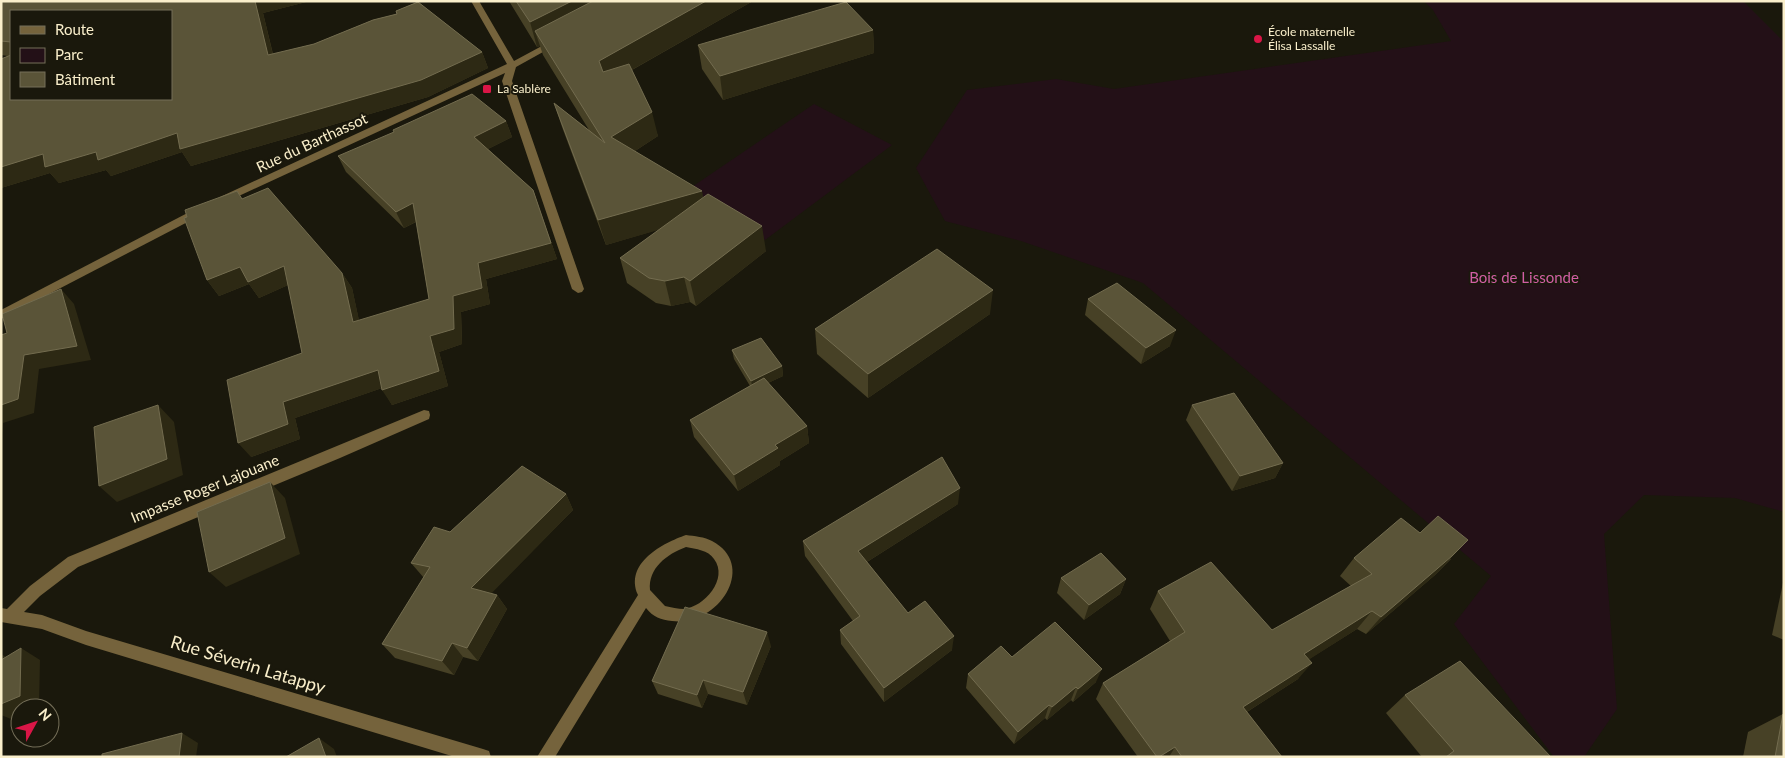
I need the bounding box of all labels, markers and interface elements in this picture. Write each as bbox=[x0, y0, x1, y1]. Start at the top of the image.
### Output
legend bbox=[10, 10, 172, 100]
text: Route bbox=[55, 20, 94, 38]
place label: École maternelle Élisa Lassalle bbox=[1268, 24, 1355, 53]
marker: École maternelle Élisa Lassalle bbox=[1252, 33, 1264, 45]
text: Parc bbox=[55, 45, 84, 63]
text: Bâtiment bbox=[55, 70, 116, 88]
place label: La Sablère bbox=[497, 81, 551, 96]
marker: La Sablère bbox=[481, 83, 493, 95]
street label: Rue du Barthassot bbox=[253, 108, 370, 176]
park label: Bois de Lissonde bbox=[1469, 268, 1579, 286]
street label: Impasse Roger Lajouane bbox=[128, 450, 281, 526]
street label: Rue Séverin Latappy bbox=[168, 630, 329, 698]
north arrow bbox=[10, 698, 60, 748]
text: N bbox=[35, 705, 55, 724]

